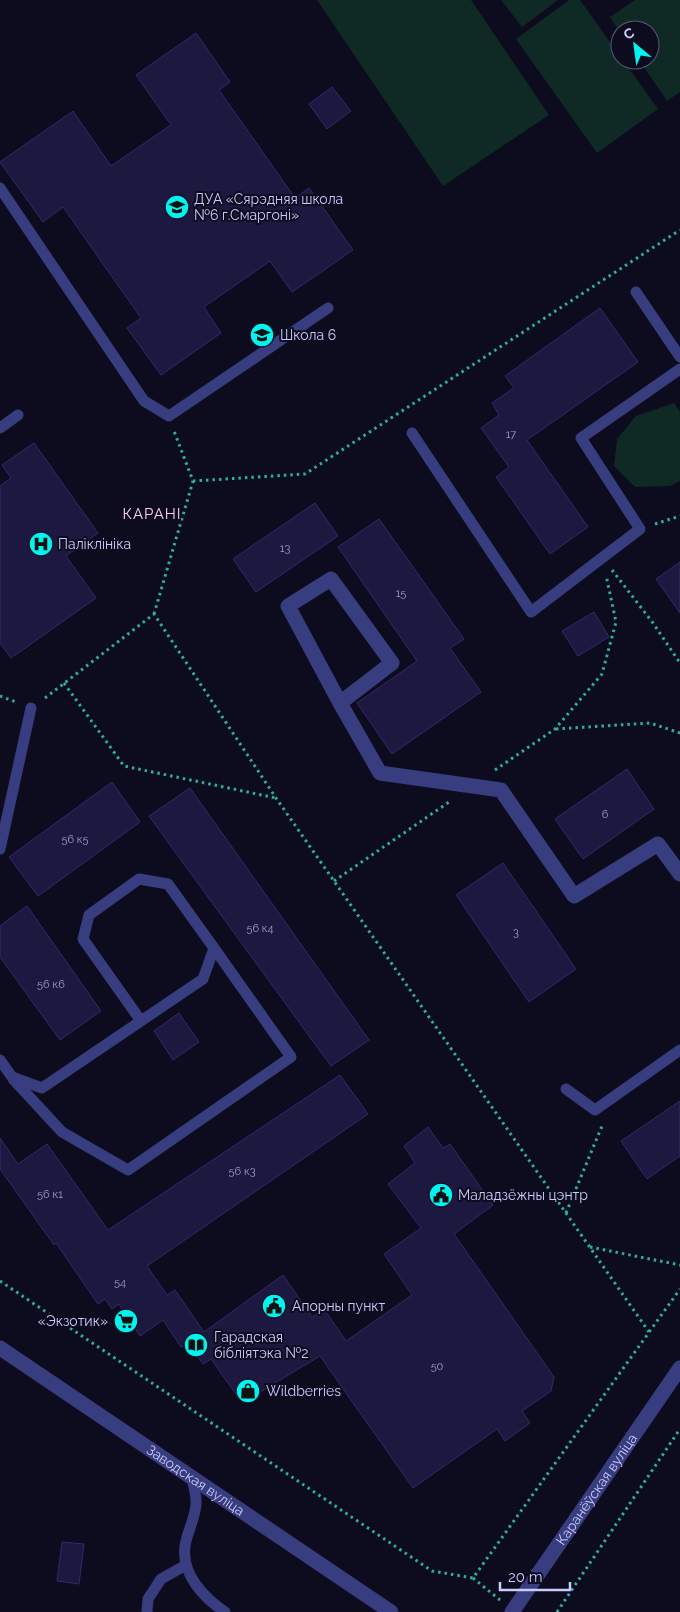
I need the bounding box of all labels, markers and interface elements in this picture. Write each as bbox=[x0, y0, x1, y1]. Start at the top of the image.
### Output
north arrow bbox=[610, 20, 660, 70]
text: С bbox=[621, 24, 637, 43]
place label: ДУА «Сярэдняя школа №6 г.Смаргоні» bbox=[194, 191, 343, 223]
school or university icon: ДУА «Сярэдняя школа №6 г.Смаргоні» bbox=[164, 194, 190, 220]
school or university icon: Школа 6 bbox=[249, 322, 275, 348]
place label: Школа 6 bbox=[280, 327, 336, 343]
house number: 17 bbox=[506, 428, 516, 441]
district label: КАРАНІ bbox=[122, 505, 182, 523]
hospital icon: Паліклініка bbox=[28, 531, 54, 557]
place label: Паліклініка bbox=[58, 536, 131, 552]
house number: 13 bbox=[280, 542, 290, 555]
house number: 15 bbox=[396, 587, 406, 600]
house number: 6 bbox=[602, 808, 609, 821]
house number: 56 к5 bbox=[61, 833, 89, 846]
house number: 56 к4 bbox=[246, 922, 274, 935]
house number: 3 bbox=[513, 926, 519, 939]
house number: 56 к6 bbox=[37, 978, 65, 991]
house number: 56 к3 bbox=[228, 1165, 256, 1178]
public building icon: Маладзёжны цэнтр bbox=[428, 1182, 454, 1208]
place label: Маладзёжны цэнтр bbox=[458, 1187, 588, 1203]
house number: 56 к1 bbox=[37, 1188, 63, 1201]
house number: 54 bbox=[114, 1276, 126, 1289]
public building icon: Апорны пункт bbox=[261, 1293, 287, 1319]
place label: Апорны пункт bbox=[292, 1298, 386, 1314]
supermarket icon: «Экзотик» bbox=[113, 1308, 139, 1334]
place label: «Экзотик» bbox=[38, 1313, 108, 1329]
place label: Гарадская бібліятэка №2 bbox=[214, 1329, 309, 1361]
library icon: Гарадская бібліятэка №2 bbox=[183, 1332, 209, 1358]
house number: 50 bbox=[431, 1360, 444, 1373]
shop icon: Wildberries bbox=[235, 1378, 261, 1404]
place label: Wildberries bbox=[266, 1383, 341, 1399]
street label: Каранёўская вуліца bbox=[553, 1431, 640, 1548]
street label: Заводская вуліца bbox=[144, 1441, 248, 1519]
scale bar bbox=[500, 1560, 570, 1592]
text: 20 m bbox=[508, 1568, 543, 1586]

